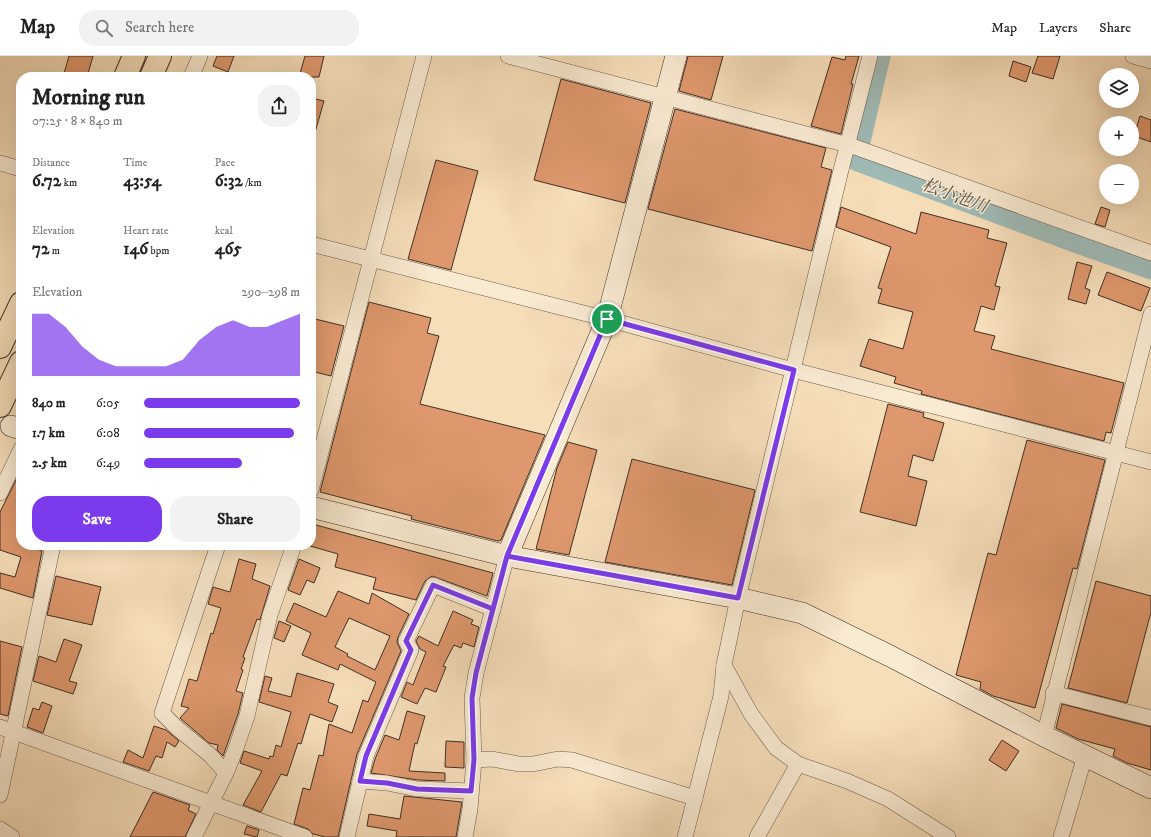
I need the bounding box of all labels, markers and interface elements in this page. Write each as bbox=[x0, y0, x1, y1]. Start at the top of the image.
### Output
search box bbox=[79, 10, 359, 46]
text: Map bbox=[20, 16, 55, 39]
icon: search bbox=[93, 17, 115, 39]
text: Search here bbox=[125, 18, 194, 37]
text: Map bbox=[991, 19, 1017, 37]
text: Layers bbox=[1039, 19, 1077, 37]
text: Share bbox=[1099, 19, 1131, 37]
map controls bbox=[1099, 68, 1139, 204]
button: layers bbox=[1099, 68, 1139, 108]
text: Morning run bbox=[32, 84, 145, 111]
button: share bbox=[258, 85, 300, 127]
text: 07:25 · 8 × 840 m bbox=[32, 113, 123, 129]
button: + bbox=[1099, 116, 1139, 156]
text: Distance bbox=[32, 156, 70, 170]
text: Time bbox=[123, 156, 147, 170]
text: Pace bbox=[215, 156, 235, 170]
button: − bbox=[1099, 164, 1139, 204]
text: 6.72 bbox=[32, 170, 61, 192]
text: 43:54 bbox=[123, 170, 161, 192]
text: 6:32 bbox=[215, 170, 243, 192]
water label: 松小池川 bbox=[919, 174, 992, 219]
text: km bbox=[61, 176, 77, 190]
text: /km bbox=[243, 176, 262, 190]
text: Elevation bbox=[32, 224, 75, 238]
text: Heart rate bbox=[123, 224, 168, 238]
text: kcal bbox=[215, 224, 233, 238]
text: 72 bbox=[32, 238, 49, 260]
text: 146 bbox=[123, 238, 148, 260]
text: 465 bbox=[215, 238, 242, 260]
text: m bbox=[49, 244, 60, 258]
text: bpm bbox=[148, 244, 170, 258]
text: Elevation bbox=[32, 284, 82, 300]
text: 290–298 m bbox=[241, 284, 300, 300]
pin bbox=[590, 302, 624, 336]
icon: arrive bbox=[596, 308, 618, 330]
text: 840 m bbox=[32, 395, 66, 411]
text: 6:05 bbox=[96, 395, 120, 411]
text: 1.7 km bbox=[32, 425, 65, 441]
text: 6:08 bbox=[96, 425, 120, 441]
text: 2.5 km bbox=[32, 455, 67, 471]
text: 6:49 bbox=[96, 455, 120, 471]
button: Save bbox=[32, 496, 162, 542]
button: Share bbox=[170, 496, 300, 542]

